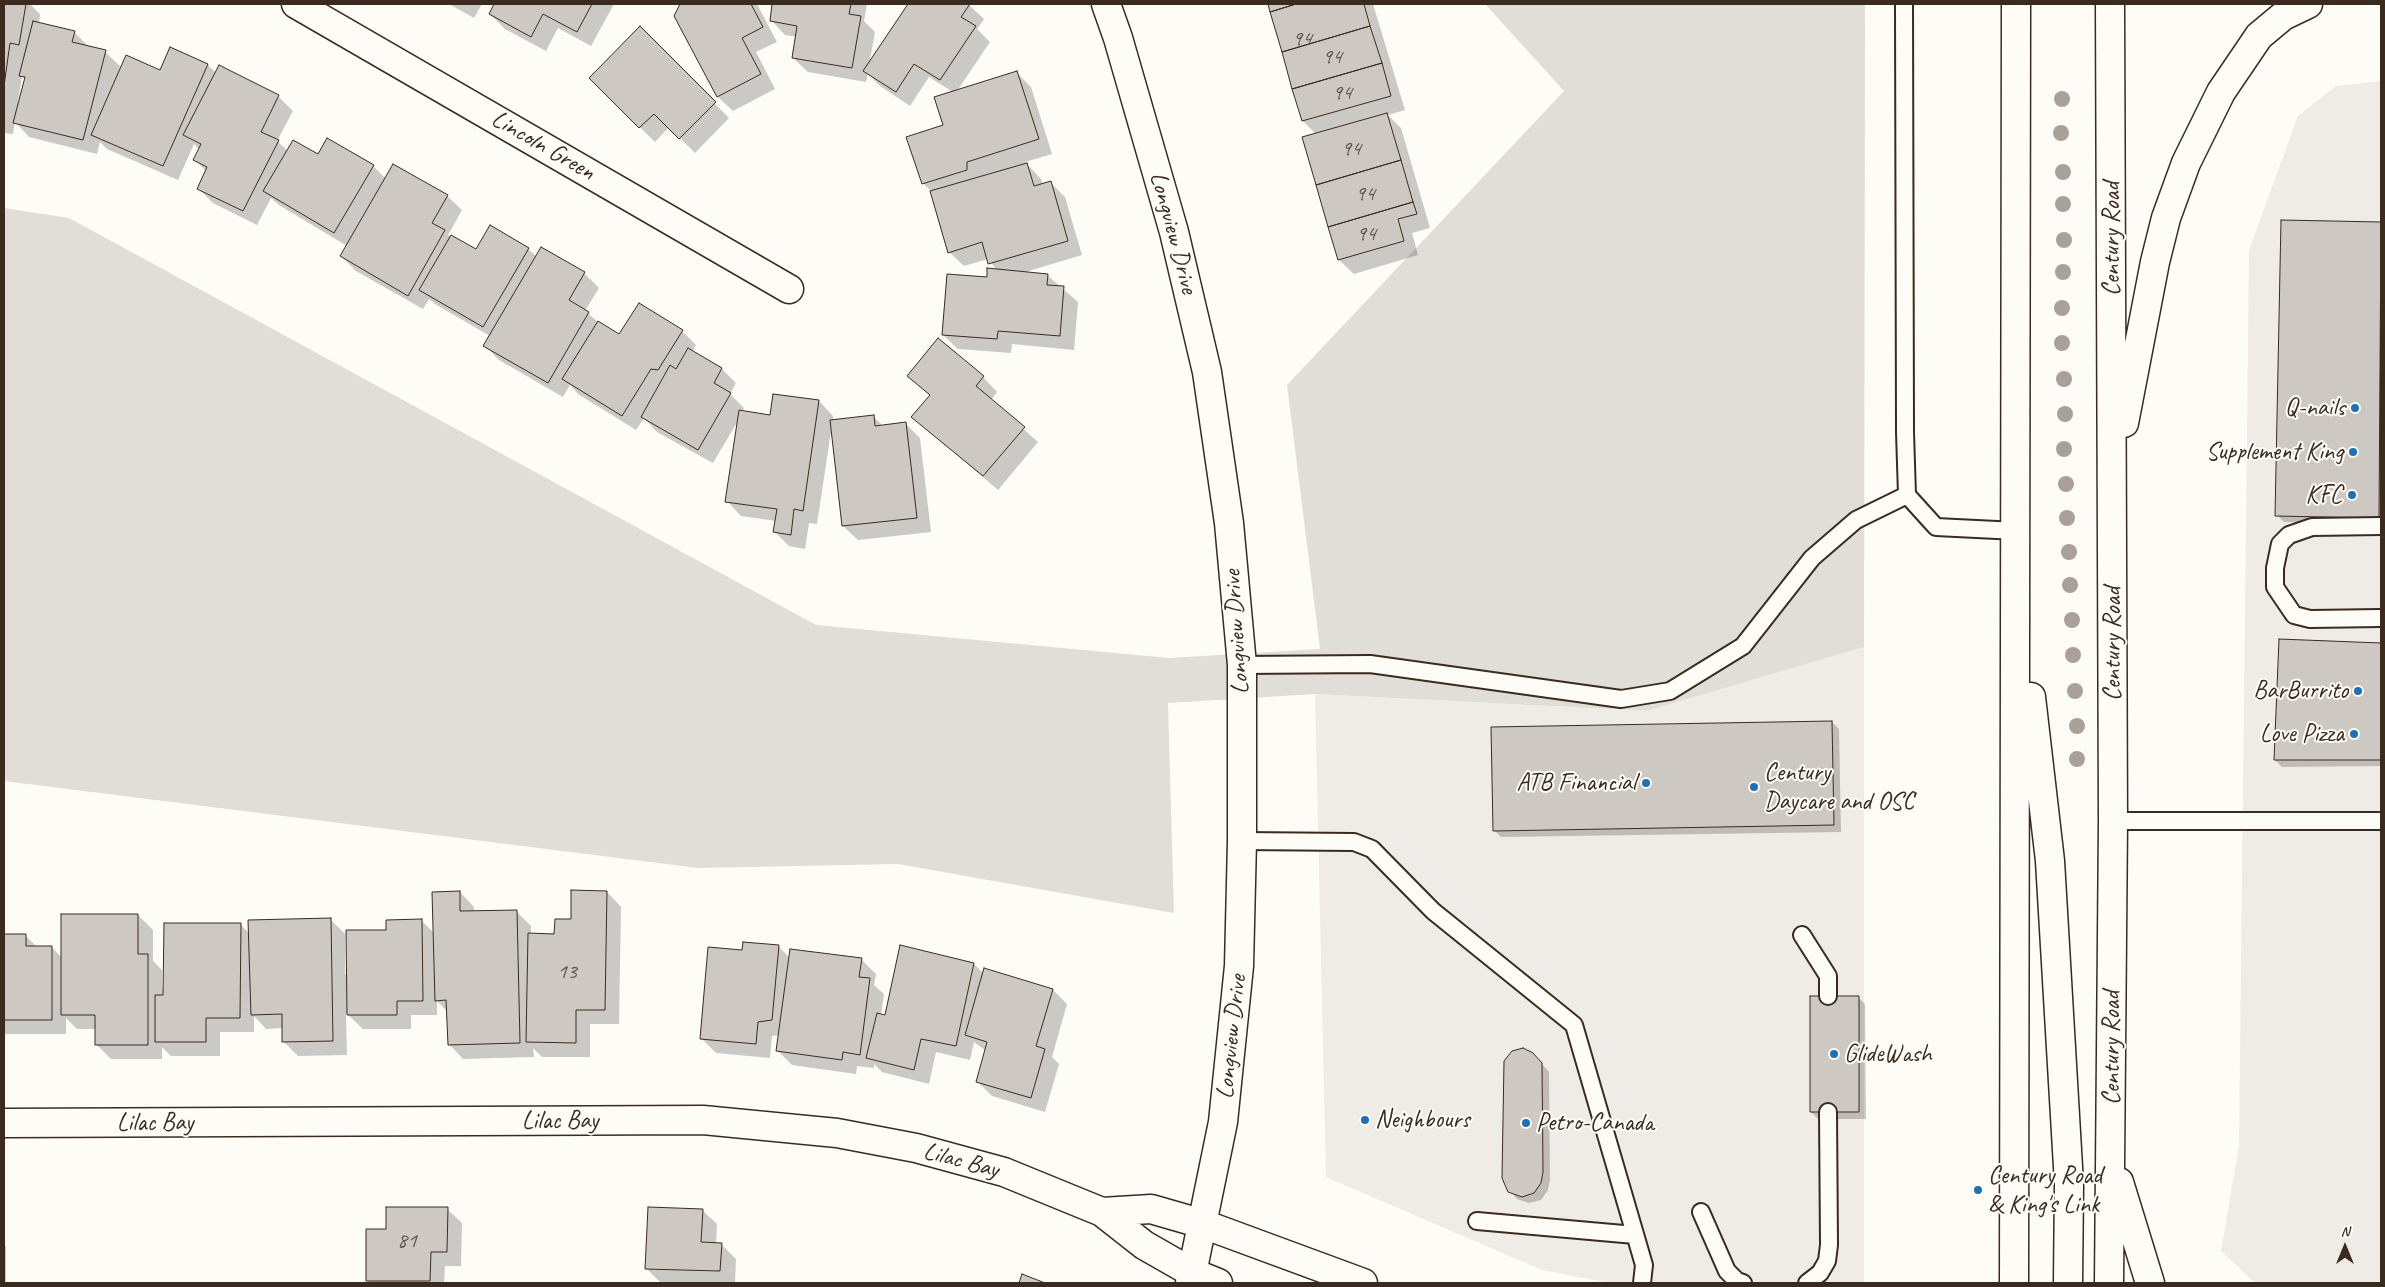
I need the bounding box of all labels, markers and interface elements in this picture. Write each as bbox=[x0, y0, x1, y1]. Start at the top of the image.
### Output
house number: 94 bbox=[1292, 26, 1312, 52]
house number: 94 bbox=[1322, 44, 1342, 70]
house number: 94 bbox=[1332, 80, 1352, 106]
street label: Lincoln Green bbox=[486, 104, 600, 188]
house number: 94 bbox=[1341, 136, 1361, 162]
street label: Longview Drive bbox=[1142, 169, 1204, 297]
house number: 94 bbox=[1355, 181, 1375, 207]
street label: Century Road bbox=[2097, 182, 2127, 296]
house number: 94 bbox=[1356, 221, 1376, 247]
place label: Q-nails bbox=[2285, 393, 2345, 423]
marker: Q-nails bbox=[2349, 402, 2361, 414]
place label: Supplement King bbox=[2206, 437, 2343, 467]
marker: Supplement King bbox=[2347, 446, 2359, 458]
place label: KFC bbox=[2306, 480, 2342, 510]
marker: KFC bbox=[2346, 489, 2358, 501]
street label: Longview Drive bbox=[1218, 569, 1256, 695]
street label: Century Road bbox=[2098, 587, 2128, 701]
place label: BarBurrito bbox=[2253, 676, 2348, 706]
marker: BarBurrito bbox=[2352, 685, 2364, 697]
place label: Love Pizza bbox=[2260, 719, 2344, 749]
marker: Love Pizza bbox=[2348, 728, 2360, 740]
place label: Century Daycare and OSC bbox=[1764, 758, 1914, 817]
place label: ATB Financial bbox=[1516, 768, 1636, 798]
marker: ATB Financial bbox=[1640, 777, 1652, 789]
marker: Century Daycare and OSC bbox=[1748, 781, 1760, 793]
house number: 13 bbox=[557, 959, 577, 985]
street label: Longview Drive bbox=[1211, 973, 1253, 1101]
street label: Century Road bbox=[2097, 991, 2127, 1105]
place label: GlideWash bbox=[1844, 1039, 1932, 1069]
marker: GlideWash bbox=[1828, 1048, 1840, 1060]
place label: Neighbours bbox=[1375, 1105, 1470, 1135]
street label: Lilac Bay bbox=[522, 1106, 598, 1136]
street label: Lilac Bay bbox=[117, 1108, 193, 1138]
place label: Petro-Canada bbox=[1536, 1108, 1654, 1138]
marker: Neighbours bbox=[1359, 1114, 1371, 1126]
marker: Petro-Canada bbox=[1520, 1117, 1532, 1129]
street label: Lilac Bay bbox=[920, 1137, 1002, 1185]
place label: Century Road & King's Link bbox=[1988, 1161, 2102, 1220]
marker: Century Road & King's Link bbox=[1972, 1184, 1984, 1196]
north arrow bbox=[2320, 1222, 2370, 1272]
text: N bbox=[2341, 1223, 2349, 1240]
house number: 81 bbox=[397, 1228, 417, 1254]

